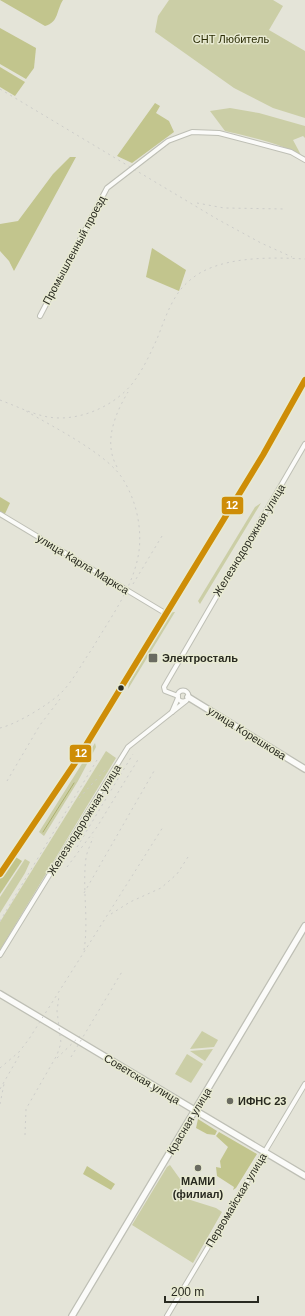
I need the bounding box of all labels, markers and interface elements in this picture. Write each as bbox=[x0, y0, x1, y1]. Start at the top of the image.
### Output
park label: СНТ Любитель bbox=[193, 33, 269, 45]
street label: Промышленный проезд bbox=[40, 193, 108, 306]
street label: Железнодорожная улица bbox=[211, 481, 288, 598]
line badge: 12 bbox=[221, 496, 244, 515]
text: 12 bbox=[226, 499, 238, 511]
street label: улица Карла Маркса bbox=[35, 532, 132, 597]
marker: Электросталь bbox=[147, 652, 159, 664]
place label: Электросталь bbox=[162, 652, 238, 664]
unlabelled marker bbox=[116, 683, 126, 693]
street label: улица Корешкова bbox=[206, 704, 289, 762]
line badge: 12 bbox=[69, 744, 92, 763]
text: 12 bbox=[75, 747, 87, 759]
street label: Железнодорожная улица bbox=[45, 762, 124, 878]
street label: Советская улица bbox=[102, 1052, 183, 1107]
street label: Красная улица bbox=[164, 1085, 214, 1156]
place label: ИФНС 23 bbox=[238, 1095, 286, 1107]
marker: ИФНС 23 bbox=[225, 1096, 235, 1106]
street label: Первомайская улица bbox=[203, 1150, 269, 1249]
marker: МАМИ (филиал) bbox=[193, 1163, 203, 1173]
place label: МАМИ (филиал) bbox=[173, 1175, 224, 1200]
scale bar bbox=[165, 1278, 258, 1304]
text: 200 m bbox=[171, 1285, 204, 1299]

